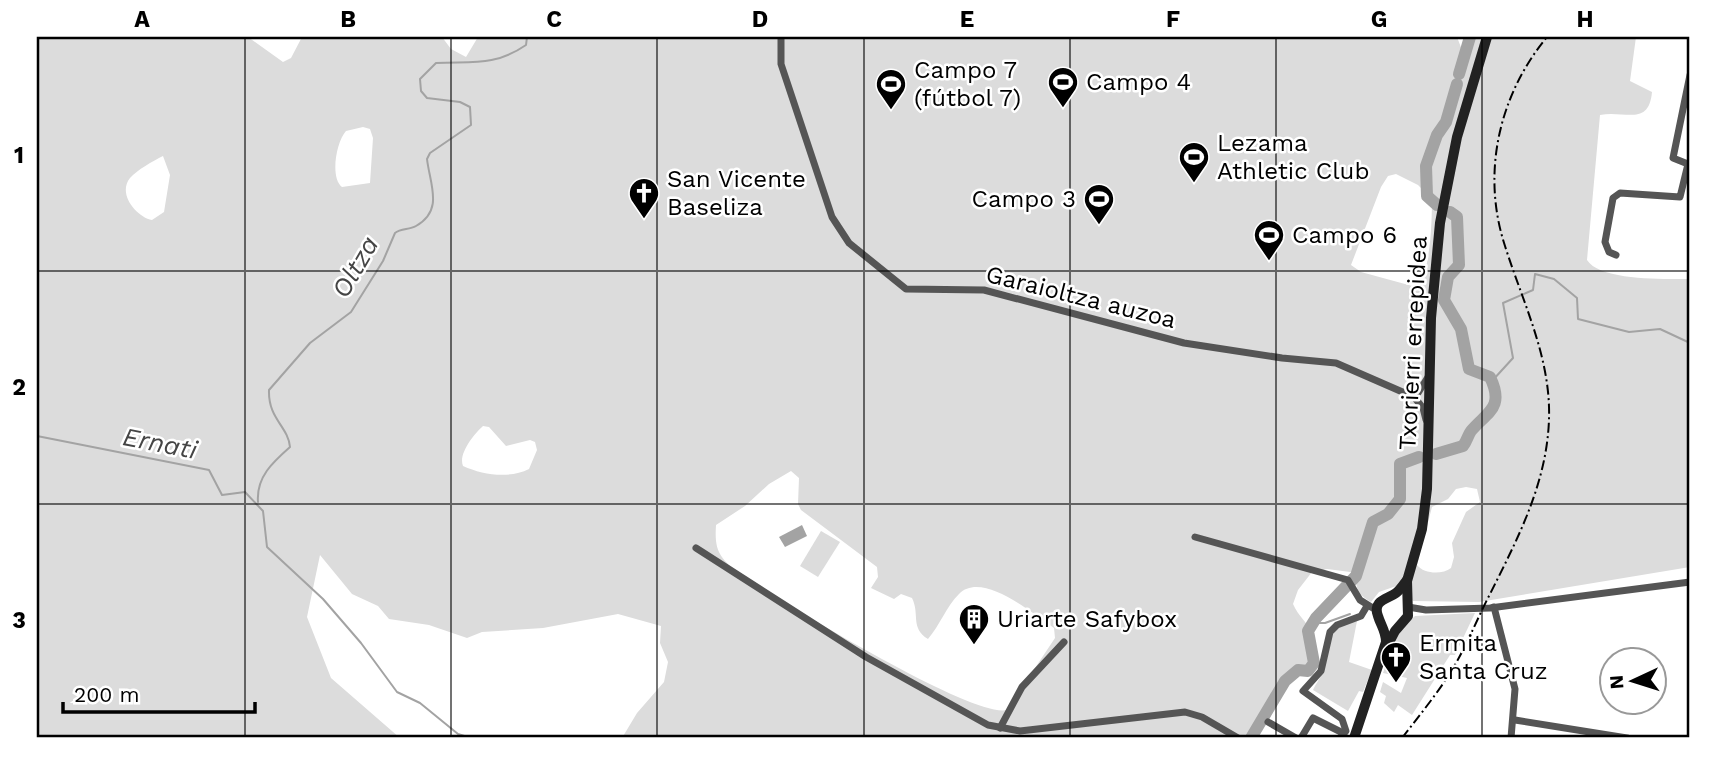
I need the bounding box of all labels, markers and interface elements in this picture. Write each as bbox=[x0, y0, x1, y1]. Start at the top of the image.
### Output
text: A bbox=[134, 6, 150, 33]
text: B bbox=[340, 6, 356, 33]
text: C bbox=[546, 6, 562, 33]
text: D bbox=[752, 6, 768, 33]
text: E bbox=[960, 6, 974, 33]
text: F bbox=[1166, 6, 1180, 33]
text: G bbox=[1371, 6, 1387, 33]
text: H bbox=[1576, 6, 1594, 33]
place label: Campo 7 (fútbol 7) bbox=[914, 56, 1021, 112]
sports icon: Campo 4 bbox=[1046, 65, 1080, 109]
sports icon: Campo 7 (fútbol 7) bbox=[874, 67, 908, 111]
place label: Campo 4 bbox=[1086, 68, 1191, 96]
place label: Lezama Athletic Club bbox=[1217, 129, 1369, 185]
sports icon: Lezama Athletic Club bbox=[1177, 140, 1211, 184]
text: 1 bbox=[14, 142, 24, 169]
place label: San Vicente Baseliza bbox=[667, 165, 806, 221]
church icon: San Vicente Baseliza bbox=[627, 176, 661, 220]
sports icon: Campo 3 bbox=[1082, 182, 1116, 226]
place label: Campo 3 bbox=[971, 185, 1076, 213]
sports icon: Campo 6 bbox=[1252, 218, 1286, 262]
place label: Campo 6 bbox=[1292, 221, 1397, 249]
water label: Oltza bbox=[326, 231, 384, 303]
street label: Txorierri errepidea bbox=[1393, 235, 1433, 451]
street label: Garaioltza auzoa bbox=[983, 260, 1179, 334]
text: 2 bbox=[12, 374, 26, 401]
water label: Ernati bbox=[120, 421, 201, 465]
building icon: Uriarte Safybox bbox=[957, 602, 991, 646]
place label: Uriarte Safybox bbox=[997, 605, 1177, 633]
text: 3 bbox=[12, 607, 26, 634]
place label: Ermita Santa Cruz bbox=[1419, 629, 1548, 685]
church icon: Ermita Santa Cruz bbox=[1379, 640, 1413, 684]
north arrow bbox=[1598, 646, 1668, 716]
scale bar bbox=[63, 670, 256, 714]
text: N bbox=[1605, 674, 1629, 690]
text: 200 m bbox=[74, 682, 140, 707]

